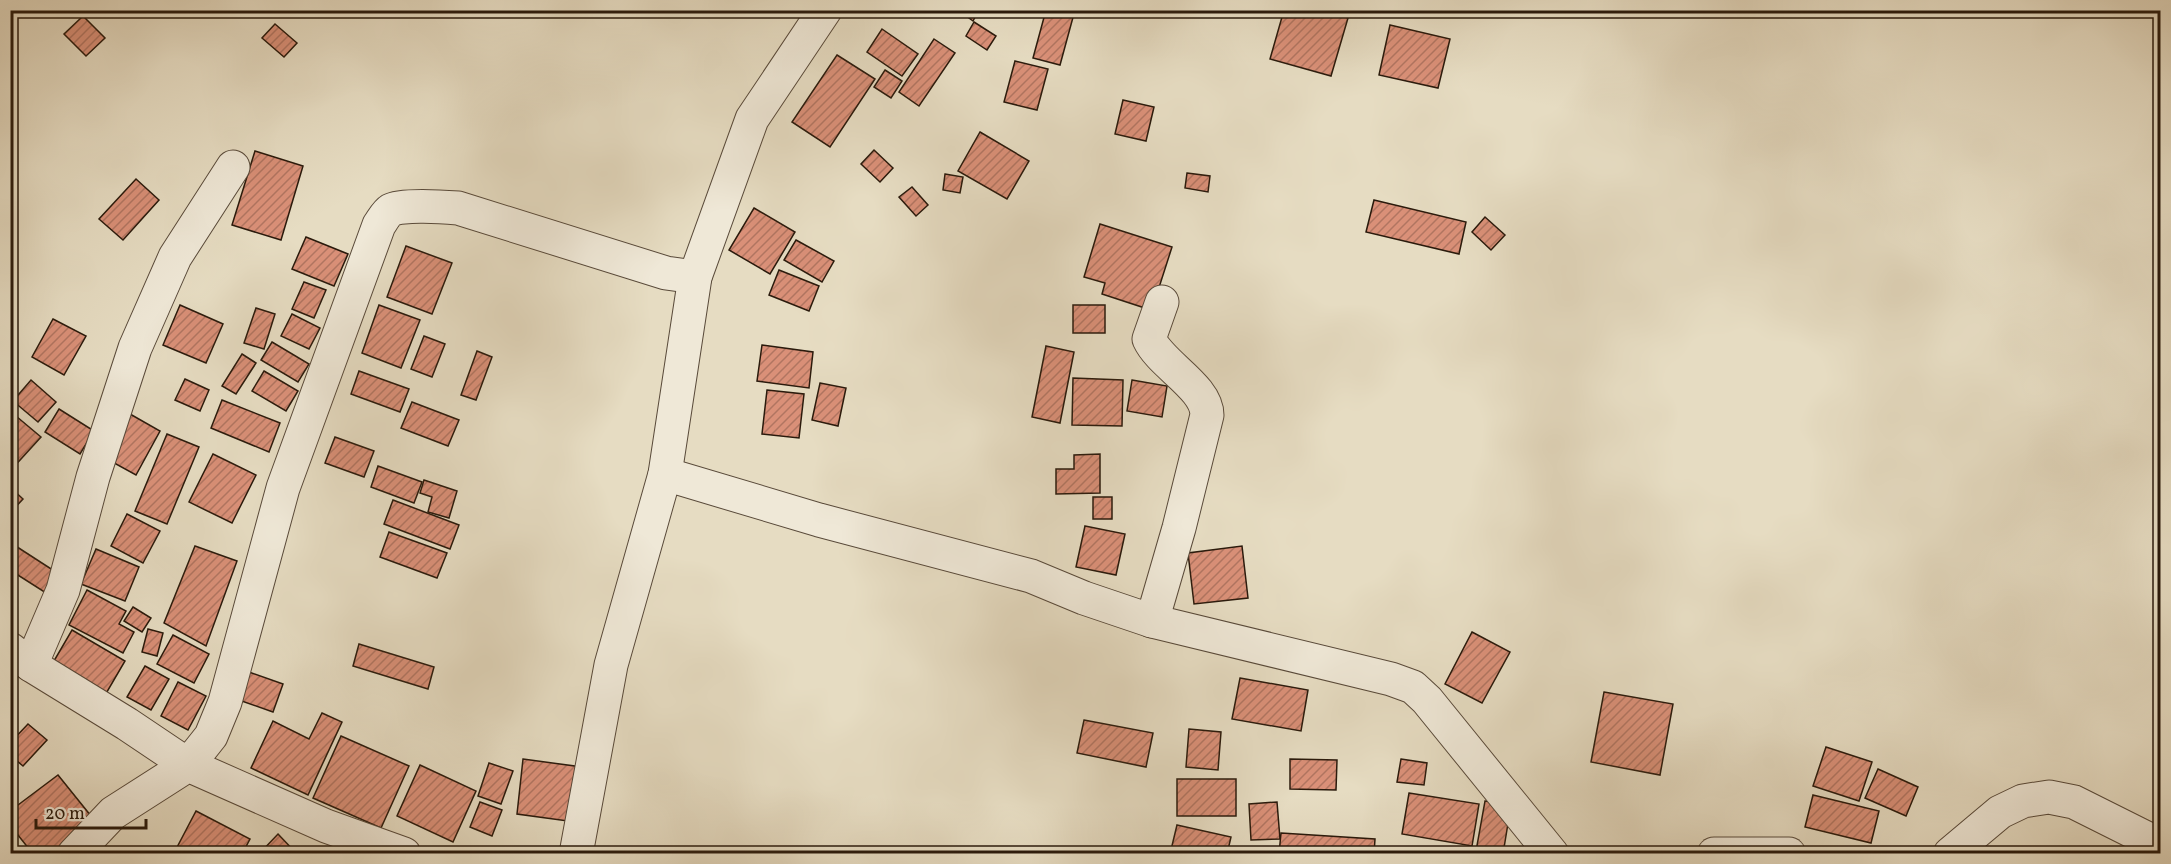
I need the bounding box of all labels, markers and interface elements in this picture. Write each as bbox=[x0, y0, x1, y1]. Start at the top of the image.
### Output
scale bar bbox=[36, 792, 146, 830]
text: 20 m bbox=[45, 802, 85, 827]

